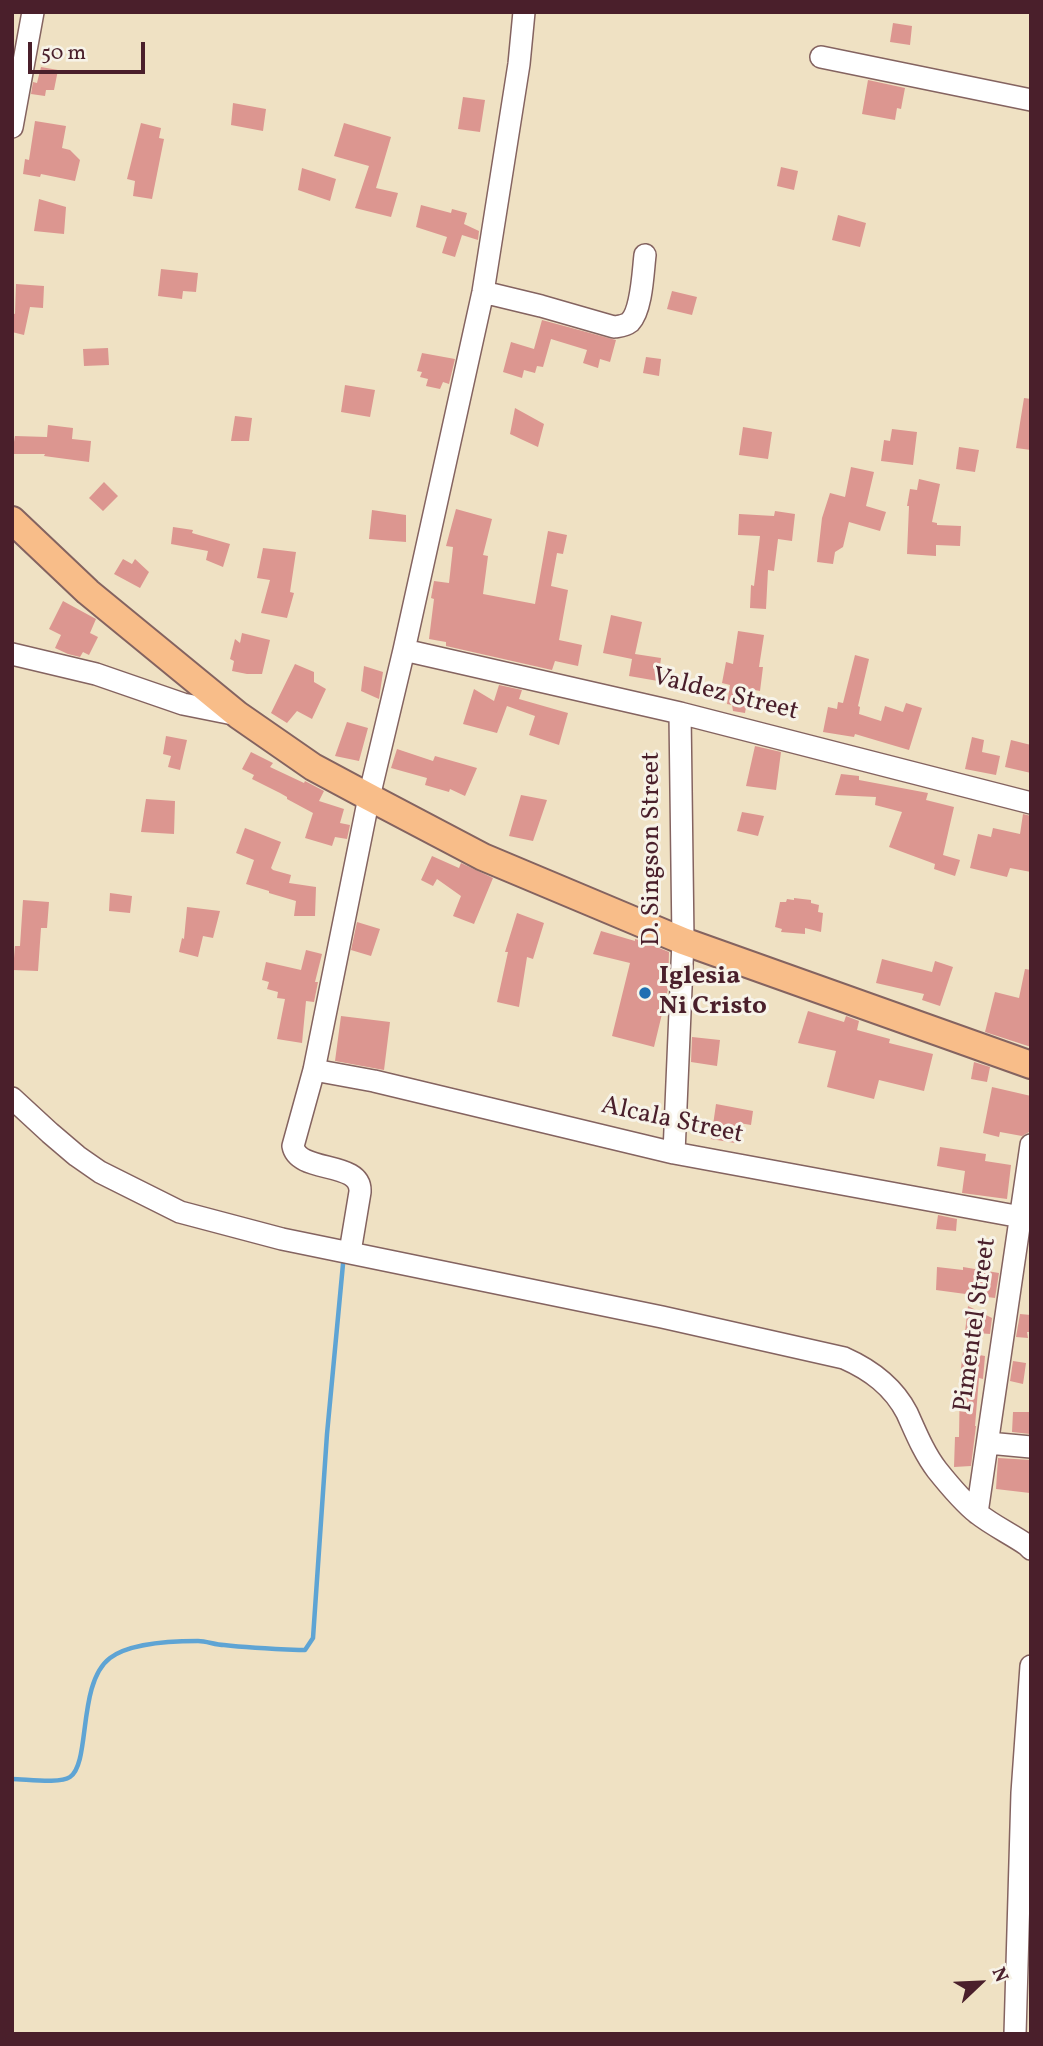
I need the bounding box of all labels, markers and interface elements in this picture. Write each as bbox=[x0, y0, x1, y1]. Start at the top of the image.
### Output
scale bar bbox=[32, 28, 149, 72]
text: 50 m bbox=[41, 39, 86, 68]
street label: Valdez Street bbox=[649, 663, 801, 729]
street label: D. Singson Street bbox=[637, 752, 669, 946]
place label: Iglesia Ni Cristo bbox=[659, 962, 767, 1024]
marker: Iglesia Ni Cristo bbox=[637, 985, 653, 1001]
street label: Alcala Street bbox=[598, 1092, 746, 1152]
street label: Pimentel Street bbox=[949, 1236, 1005, 1414]
north arrow bbox=[945, 1948, 1015, 2018]
text: N bbox=[985, 1963, 1014, 1986]

